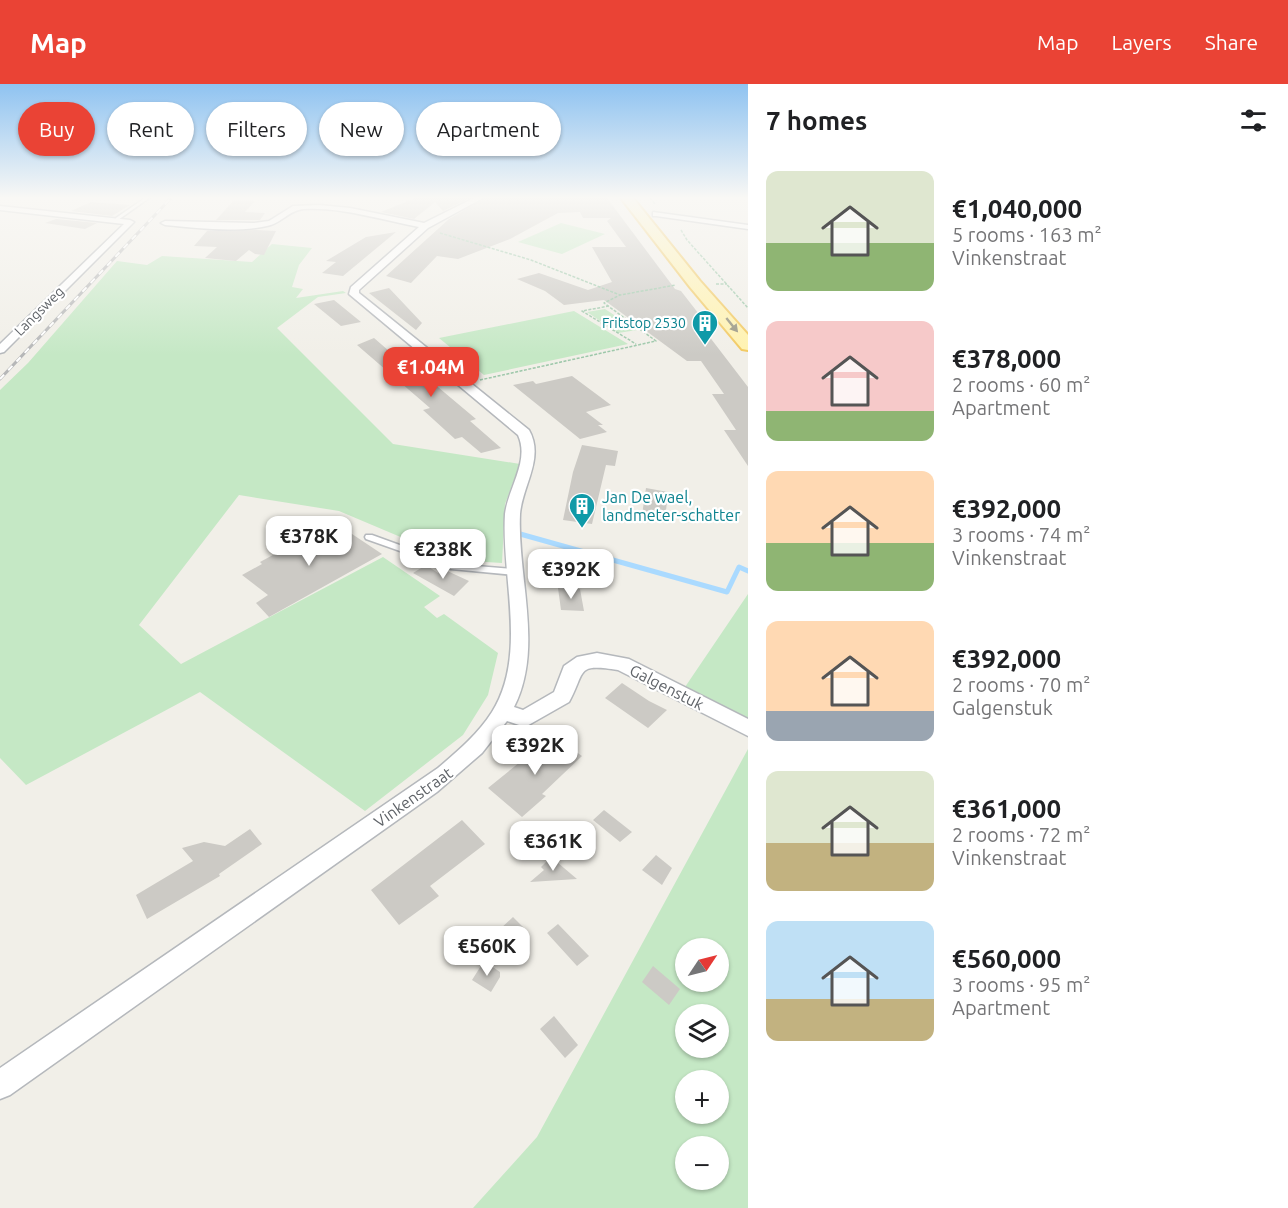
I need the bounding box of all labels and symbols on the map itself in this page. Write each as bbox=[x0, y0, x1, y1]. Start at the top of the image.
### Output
street label: Langsweg bbox=[11, 283, 67, 339]
building icon: Fritstop 2530 bbox=[690, 308, 720, 346]
place label: Fritstop 2530 bbox=[602, 315, 686, 331]
one-way arrow bbox=[725, 318, 738, 333]
pin: €1.04M bbox=[382, 347, 480, 398]
place label: Jan De wael, landmeter-schatter bbox=[602, 488, 740, 524]
building icon: Jan De wael, landmeter-schatter bbox=[567, 491, 597, 529]
pin: €378K bbox=[267, 516, 351, 567]
pin: €238K bbox=[401, 529, 485, 580]
pin: €392K bbox=[529, 549, 613, 600]
street label: Galgenstuk bbox=[627, 661, 707, 713]
pin: €392K bbox=[493, 725, 577, 776]
street label: Vinkenstraat bbox=[370, 763, 456, 831]
pin: €361K bbox=[511, 821, 595, 872]
pin: €560K bbox=[445, 926, 529, 977]
north arrow bbox=[675, 938, 729, 992]

